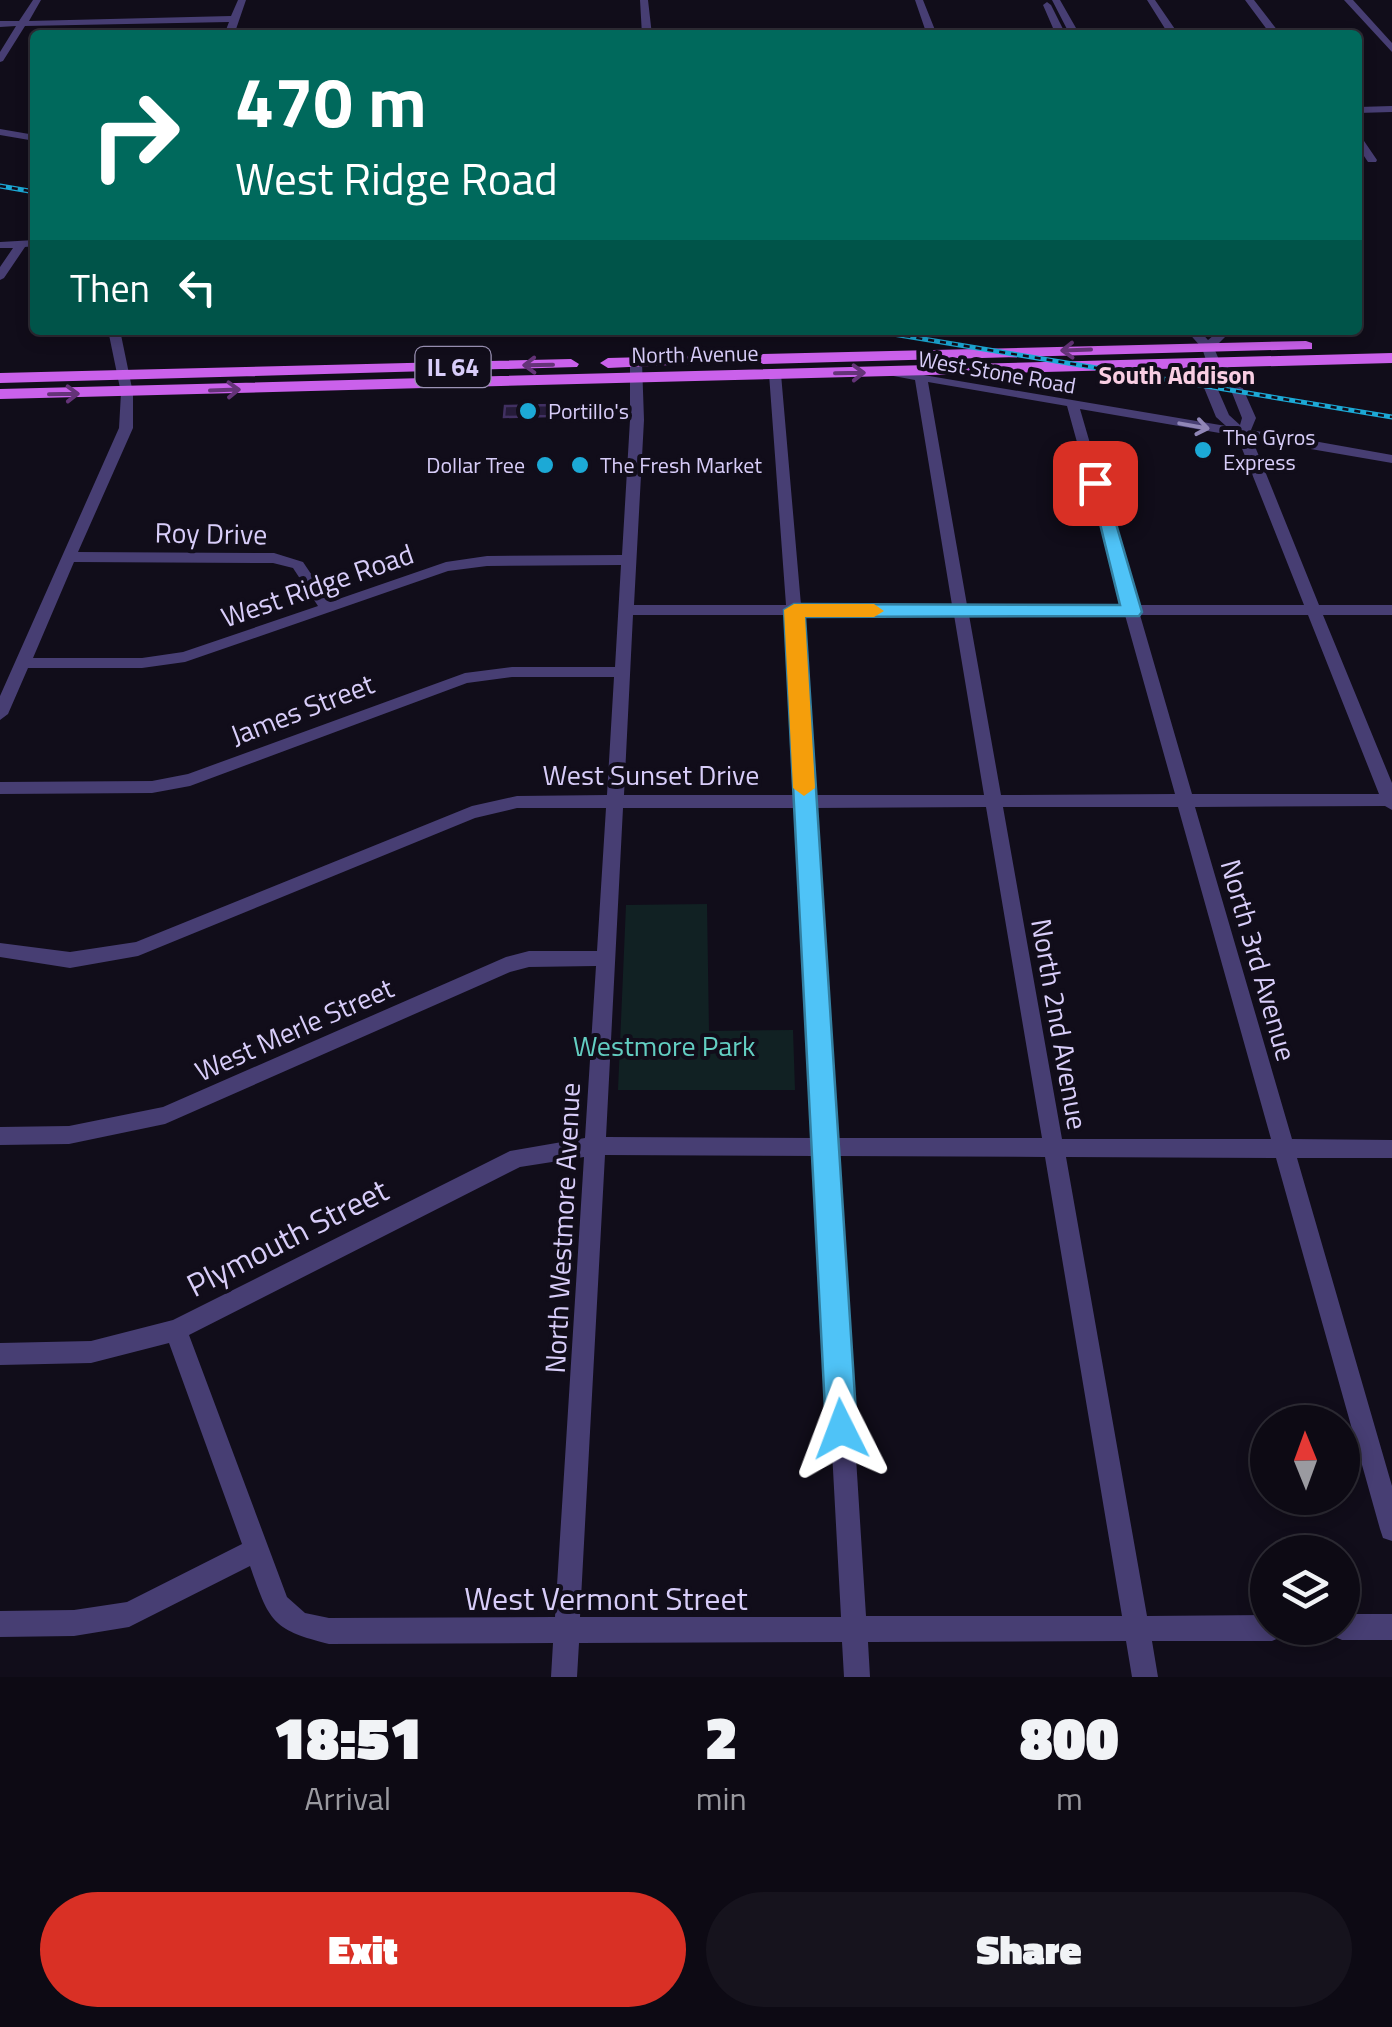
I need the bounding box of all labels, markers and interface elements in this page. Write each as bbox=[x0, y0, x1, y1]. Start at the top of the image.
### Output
text: 470 m bbox=[235, 48, 427, 154]
icon: right bbox=[70, 70, 200, 200]
text: West Ridge Road bbox=[235, 144, 558, 212]
text: Then bbox=[70, 259, 150, 317]
icon: left bbox=[170, 260, 225, 315]
street label: North Avenue bbox=[631, 336, 759, 372]
street label: West Stone Road bbox=[916, 341, 1078, 403]
one-way arrow bbox=[1060, 341, 1092, 360]
road number: IL 64 bbox=[416, 347, 490, 387]
one-way arrow bbox=[523, 355, 555, 374]
district label: South Addison bbox=[1099, 356, 1255, 394]
one-way arrow bbox=[834, 364, 866, 382]
one-way arrow bbox=[208, 380, 240, 399]
one-way arrow bbox=[47, 384, 79, 403]
place label: Portillo's bbox=[548, 394, 629, 428]
marker: Portillo's bbox=[517, 400, 539, 422]
one-way arrow bbox=[1178, 417, 1210, 436]
place label: The Gyros Express bbox=[1223, 420, 1316, 479]
marker: The Gyros Express bbox=[1192, 439, 1214, 461]
pin bbox=[1053, 441, 1138, 526]
place label: Dollar Tree bbox=[426, 448, 525, 482]
place label: The Fresh Market bbox=[600, 448, 762, 482]
marker: Dollar Tree bbox=[534, 454, 556, 476]
marker: The Fresh Market bbox=[569, 454, 591, 476]
icon: arrive bbox=[1068, 456, 1123, 511]
street label: Roy Drive bbox=[154, 511, 268, 555]
street label: West Ridge Road bbox=[215, 532, 419, 638]
street label: James Street bbox=[224, 662, 380, 756]
street label: West Sunset Drive bbox=[543, 753, 759, 796]
street label: North 3rd Avenue bbox=[1210, 854, 1308, 1066]
street label: North 2nd Avenue bbox=[1020, 915, 1100, 1133]
street label: West Merle Street bbox=[188, 966, 400, 1092]
park label: Westmore Park bbox=[573, 1024, 755, 1067]
street label: North Westmore Avenue bbox=[533, 1082, 591, 1374]
street label: Plymouth Street bbox=[178, 1166, 396, 1308]
position arrow bbox=[789, 1377, 893, 1481]
north arrow bbox=[1250, 1405, 1360, 1515]
map controls bbox=[1250, 1405, 1360, 1645]
button: layers bbox=[1250, 1535, 1360, 1645]
street label: West Vermont Street bbox=[464, 1574, 748, 1622]
text: 18:51 bbox=[273, 1691, 422, 1782]
text: 2 bbox=[705, 1691, 738, 1782]
text: 800 bbox=[1020, 1691, 1119, 1782]
text: Arrival bbox=[304, 1774, 391, 1822]
text: min bbox=[696, 1774, 747, 1822]
text: m bbox=[1056, 1774, 1083, 1822]
button: Exit bbox=[40, 1892, 686, 2007]
button: Share bbox=[706, 1892, 1352, 2007]

